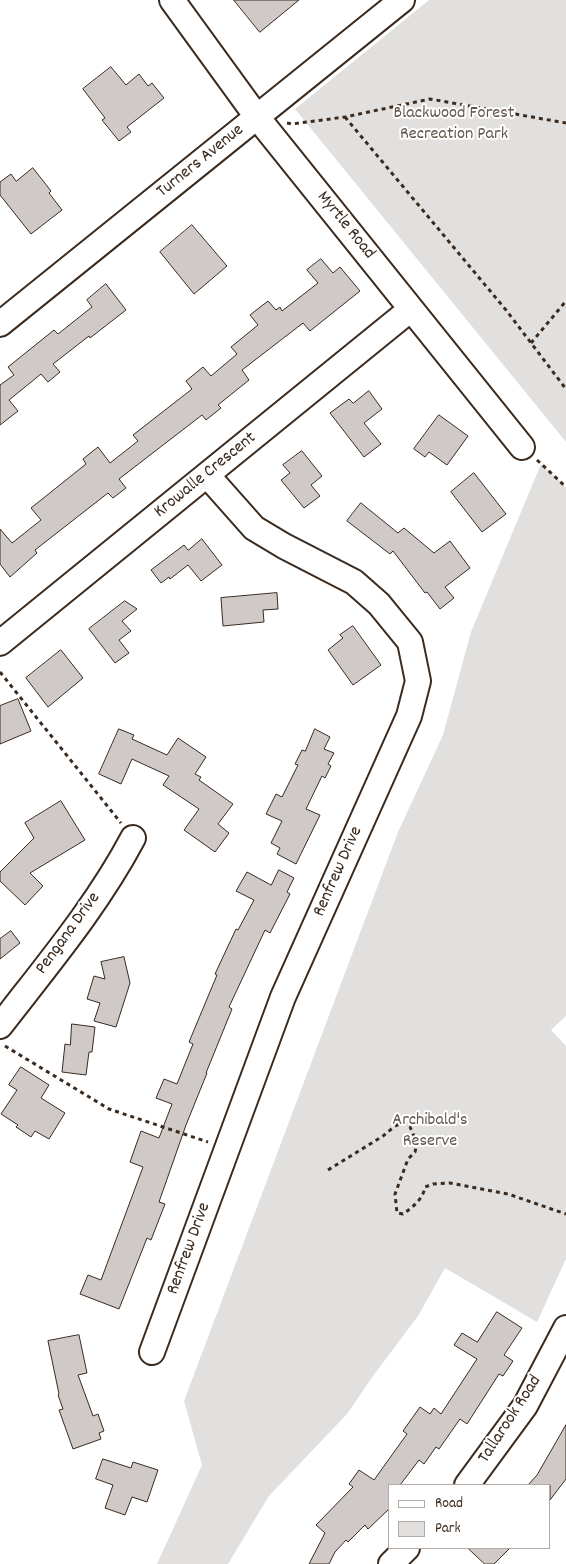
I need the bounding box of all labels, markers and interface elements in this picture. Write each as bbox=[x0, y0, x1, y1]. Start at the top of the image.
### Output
park label: Blackwood Forest Recreation Park bbox=[394, 104, 514, 146]
street label: Turners Avenue bbox=[153, 120, 249, 204]
street label: Myrtle Road bbox=[311, 188, 379, 264]
street label: Krowalle Crescent bbox=[151, 428, 261, 524]
street label: Renfrew Drive bbox=[310, 824, 368, 920]
street label: Pengana Drive bbox=[32, 889, 106, 979]
park label: Archibald's Reserve bbox=[392, 1111, 468, 1154]
street label: Renfrew Drive bbox=[163, 1200, 217, 1298]
street label: Tallarook Road bbox=[475, 1372, 547, 1468]
legend bbox=[388, 1484, 551, 1549]
text: Road bbox=[435, 1493, 463, 1515]
text: Park bbox=[435, 1518, 461, 1540]

